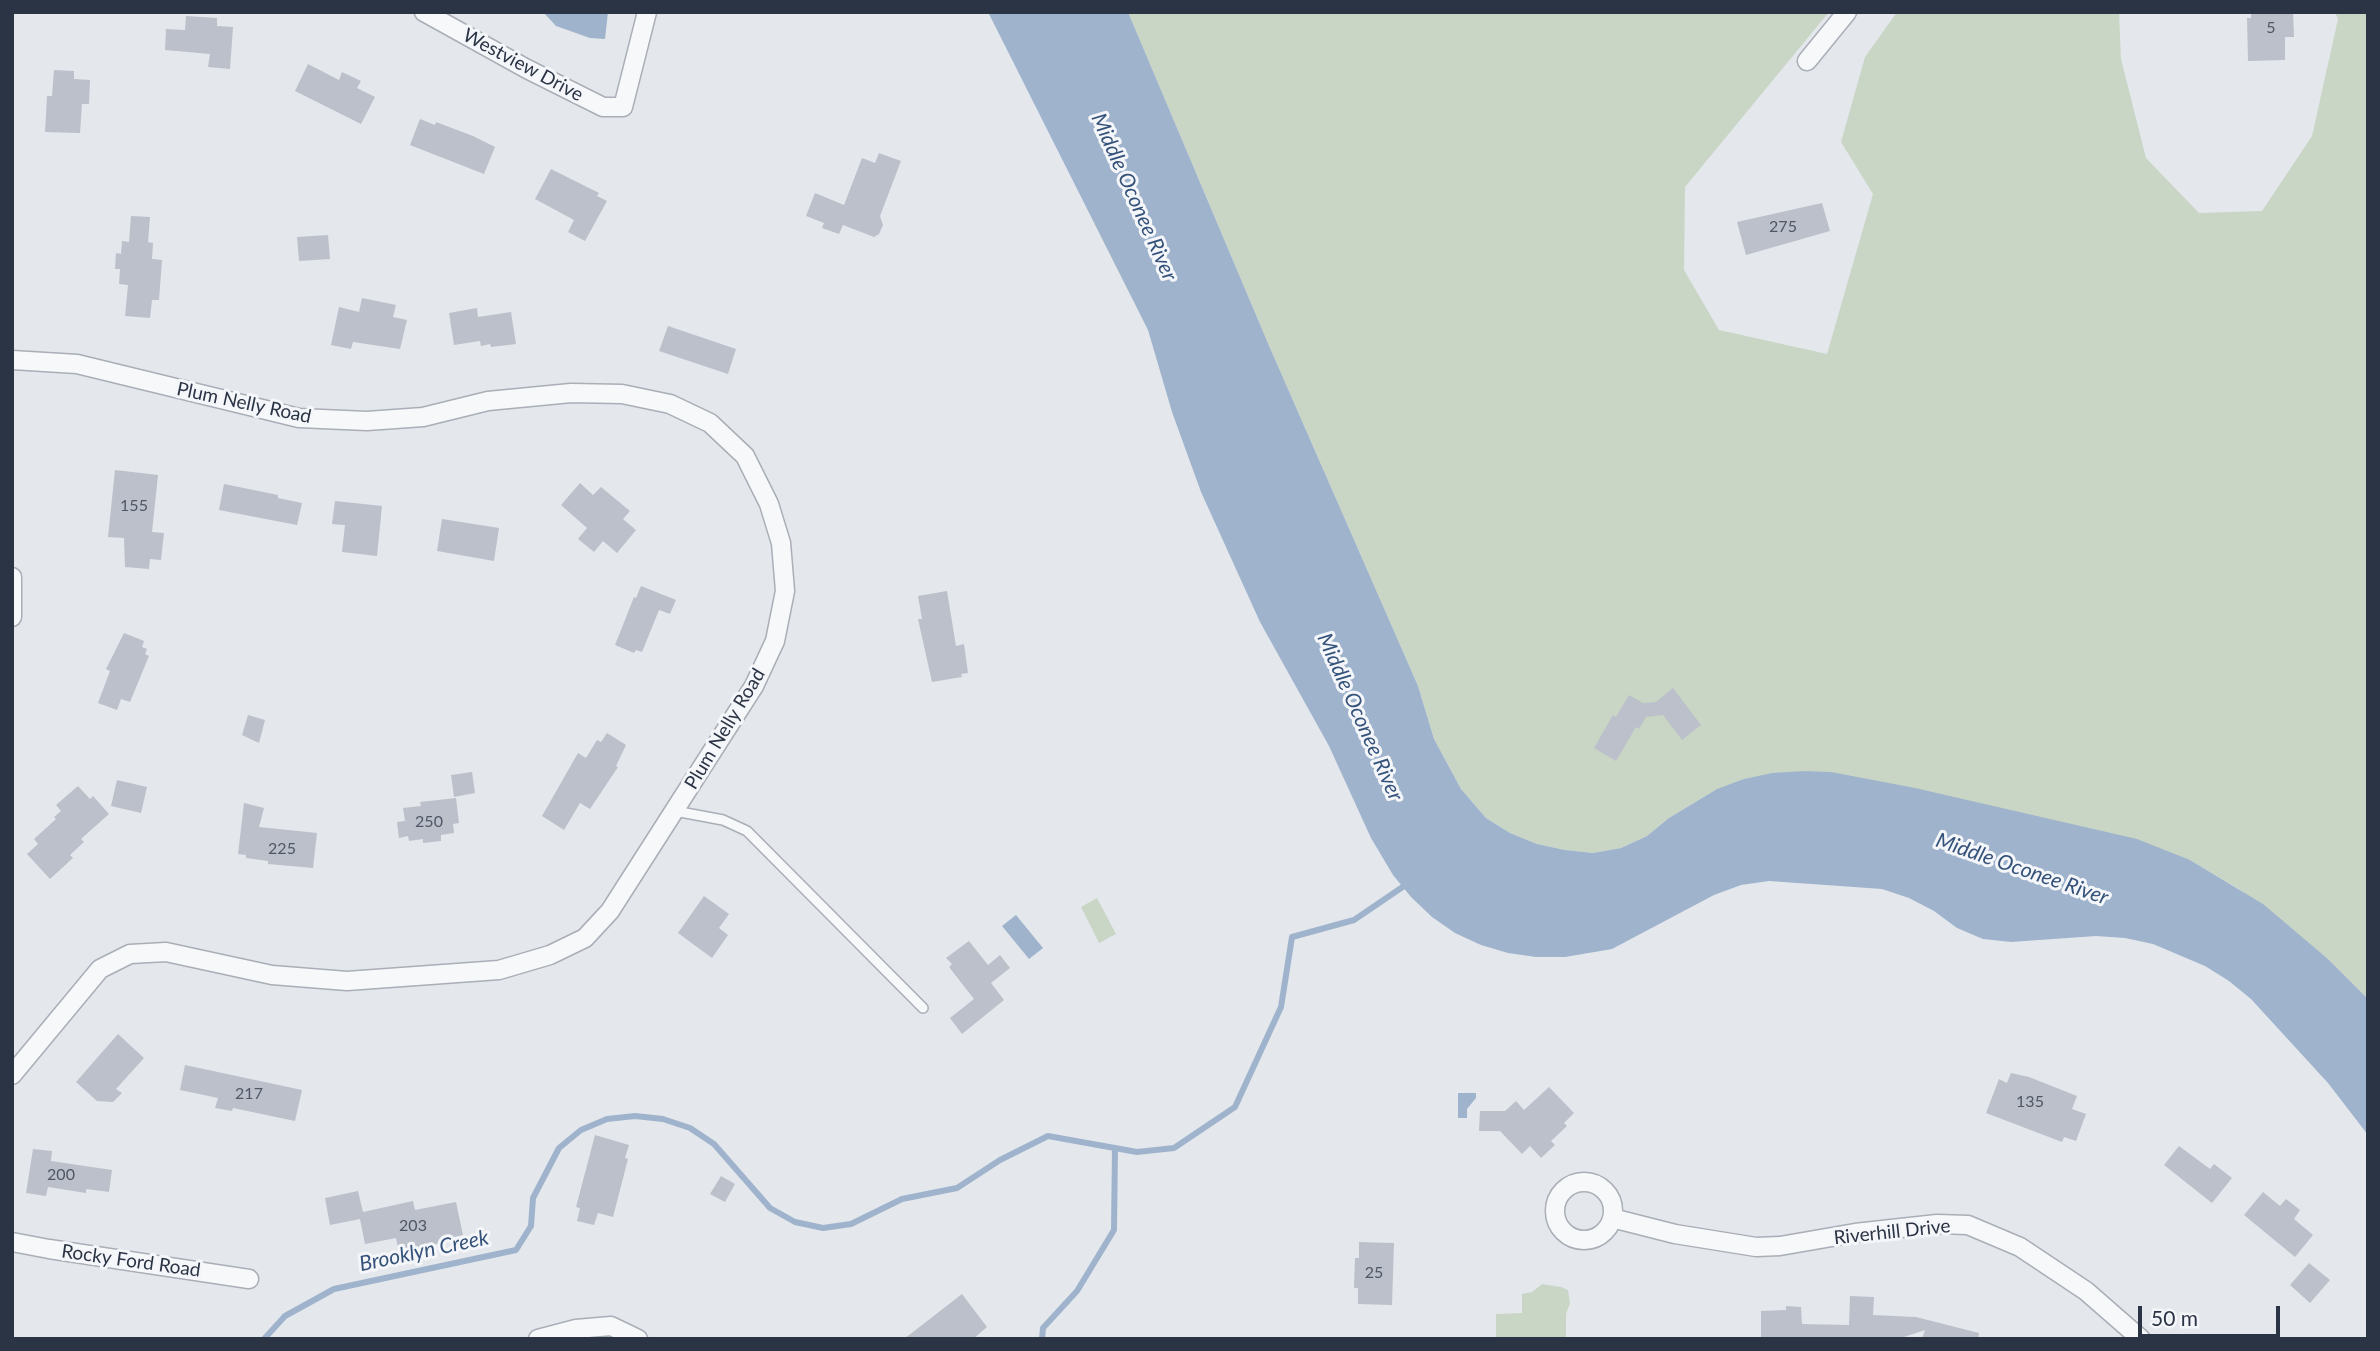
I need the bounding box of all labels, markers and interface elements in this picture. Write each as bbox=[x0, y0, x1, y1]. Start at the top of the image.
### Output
house number: 5 bbox=[2266, 18, 2276, 38]
street label: Westview Drive bbox=[459, 24, 587, 106]
water label: Middle Oconee River bbox=[1086, 109, 1182, 285]
house number: 275 bbox=[1769, 217, 1797, 237]
street label: Plum Nelly Road bbox=[175, 378, 313, 428]
house number: 155 bbox=[120, 496, 148, 516]
water label: Middle Oconee River bbox=[1312, 629, 1408, 805]
street label: Plum Nelly Road bbox=[680, 664, 770, 794]
house number: 250 bbox=[415, 812, 443, 832]
water label: Middle Oconee River bbox=[1933, 828, 2111, 910]
house number: 225 bbox=[268, 839, 296, 859]
house number: 217 bbox=[235, 1084, 263, 1104]
house number: 135 bbox=[2016, 1092, 2044, 1112]
house number: 200 bbox=[47, 1165, 75, 1185]
street label: Riverhill Drive bbox=[1833, 1215, 1951, 1249]
house number: 203 bbox=[399, 1216, 427, 1236]
water label: Brooklyn Creek bbox=[357, 1225, 491, 1277]
street label: Rocky Ford Road bbox=[60, 1240, 202, 1282]
house number: 25 bbox=[1365, 1263, 1383, 1283]
scale bar bbox=[2142, 1292, 2284, 1336]
text: 50 m bbox=[2151, 1305, 2198, 1330]

